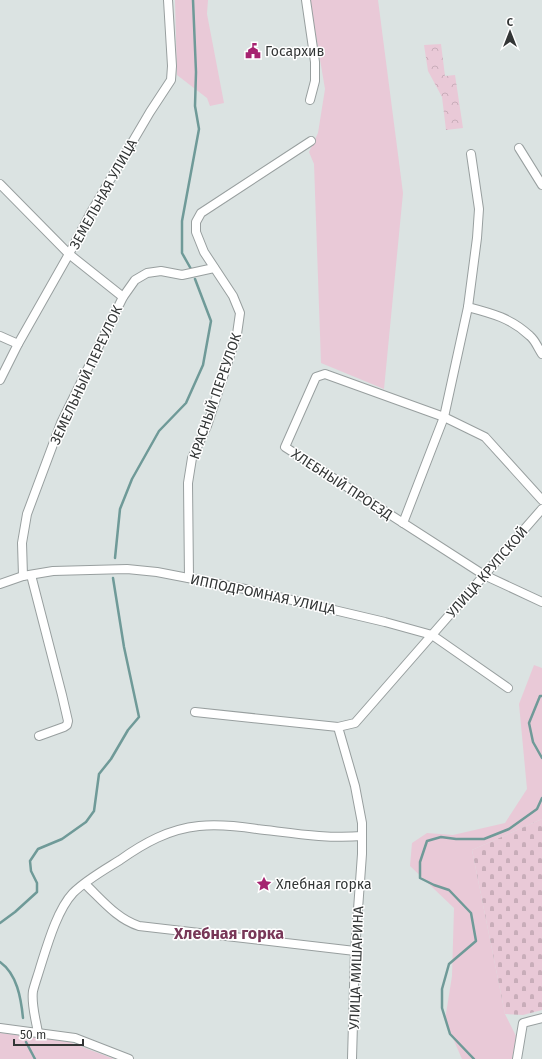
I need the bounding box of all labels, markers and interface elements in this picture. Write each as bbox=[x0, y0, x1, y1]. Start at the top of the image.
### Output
north arrow bbox=[490, 12, 530, 52]
text: С bbox=[507, 16, 514, 29]
public building icon: Госархив bbox=[244, 42, 262, 60]
place label: Госархив bbox=[265, 43, 324, 60]
street label: ЗЕМЕЛЬНАЯ УЛИЦА bbox=[66, 136, 141, 252]
street label: ЗЕМЕЛЬНЫЙ ПЕРЕУЛОК bbox=[47, 302, 127, 448]
street label: КРАСНЫЙ ПЕРЕУЛОК bbox=[186, 330, 245, 462]
street label: ХЛЕБНЫЙ ПРОЕЗД bbox=[288, 445, 395, 523]
street label: УЛИЦА КРУПСКОЙ bbox=[443, 523, 532, 621]
street label: ИППОДРОМНАЯ УЛИЦА bbox=[189, 571, 337, 618]
place icon: Хлебная горка bbox=[255, 875, 273, 893]
place label: Хлебная горка bbox=[276, 876, 372, 893]
street label: УЛИЦА МИШАРИНА bbox=[346, 906, 367, 1030]
district label: Хлебная горка bbox=[173, 924, 284, 943]
scale bar bbox=[14, 1021, 83, 1047]
text: 50 m bbox=[20, 1028, 46, 1042]

